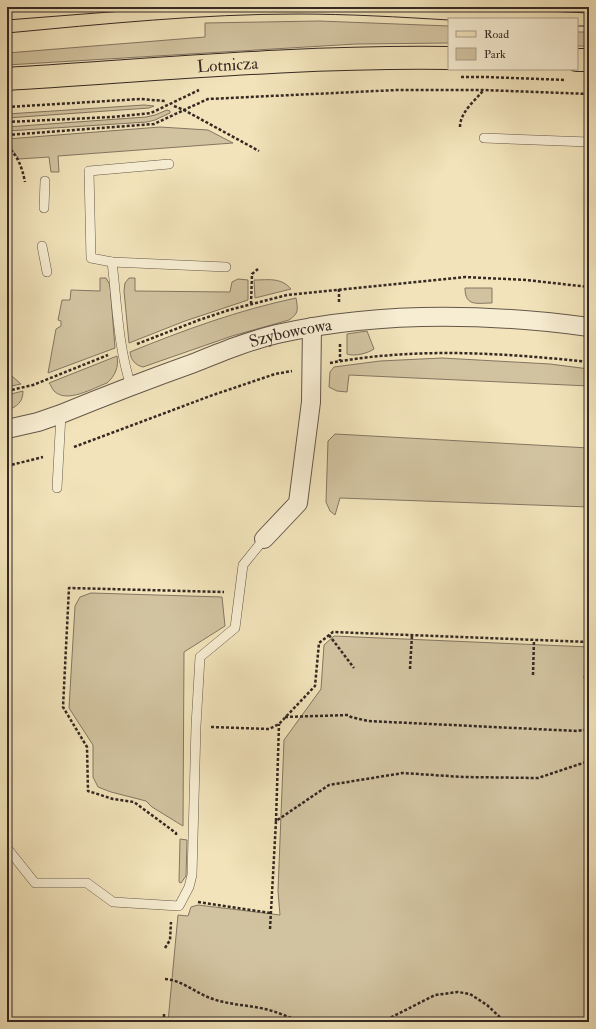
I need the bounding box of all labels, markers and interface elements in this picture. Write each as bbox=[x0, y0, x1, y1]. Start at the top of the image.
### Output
legend bbox=[448, 18, 578, 70]
text: Road bbox=[484, 27, 509, 42]
text: Park bbox=[484, 47, 506, 62]
street label: Lotnicza bbox=[196, 53, 260, 77]
street label: Szybowcowa bbox=[246, 314, 334, 352]

